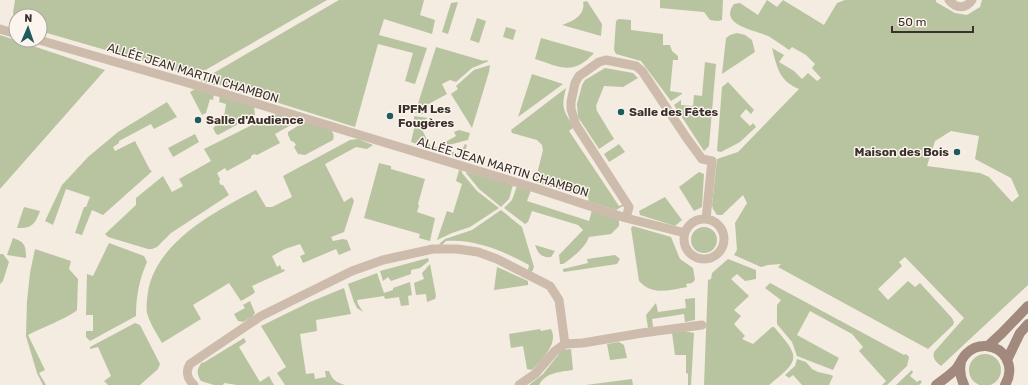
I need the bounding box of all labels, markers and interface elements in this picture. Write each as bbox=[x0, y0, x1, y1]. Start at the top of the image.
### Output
north arrow bbox=[8, 8, 48, 48]
scale bar bbox=[892, 8, 973, 34]
text: N bbox=[24, 12, 33, 25]
text: 50 m bbox=[898, 15, 926, 29]
street label: ALLÉE JEAN MARTIN CHAMBON bbox=[106, 40, 280, 106]
place label: IPFM Les Fougères bbox=[398, 102, 455, 130]
place label: Salle des Fêtes bbox=[629, 105, 719, 119]
marker: Salle des Fêtes bbox=[616, 107, 626, 117]
marker: IPFM Les Fougères bbox=[385, 111, 395, 121]
place label: Salle d'Audience bbox=[206, 113, 304, 127]
marker: Salle d'Audience bbox=[193, 115, 203, 125]
street label: ALLÉE JEAN MARTIN CHAMBON bbox=[416, 134, 590, 200]
place label: Maison des Bois bbox=[855, 145, 949, 159]
marker: Maison des Bois bbox=[952, 147, 962, 157]

